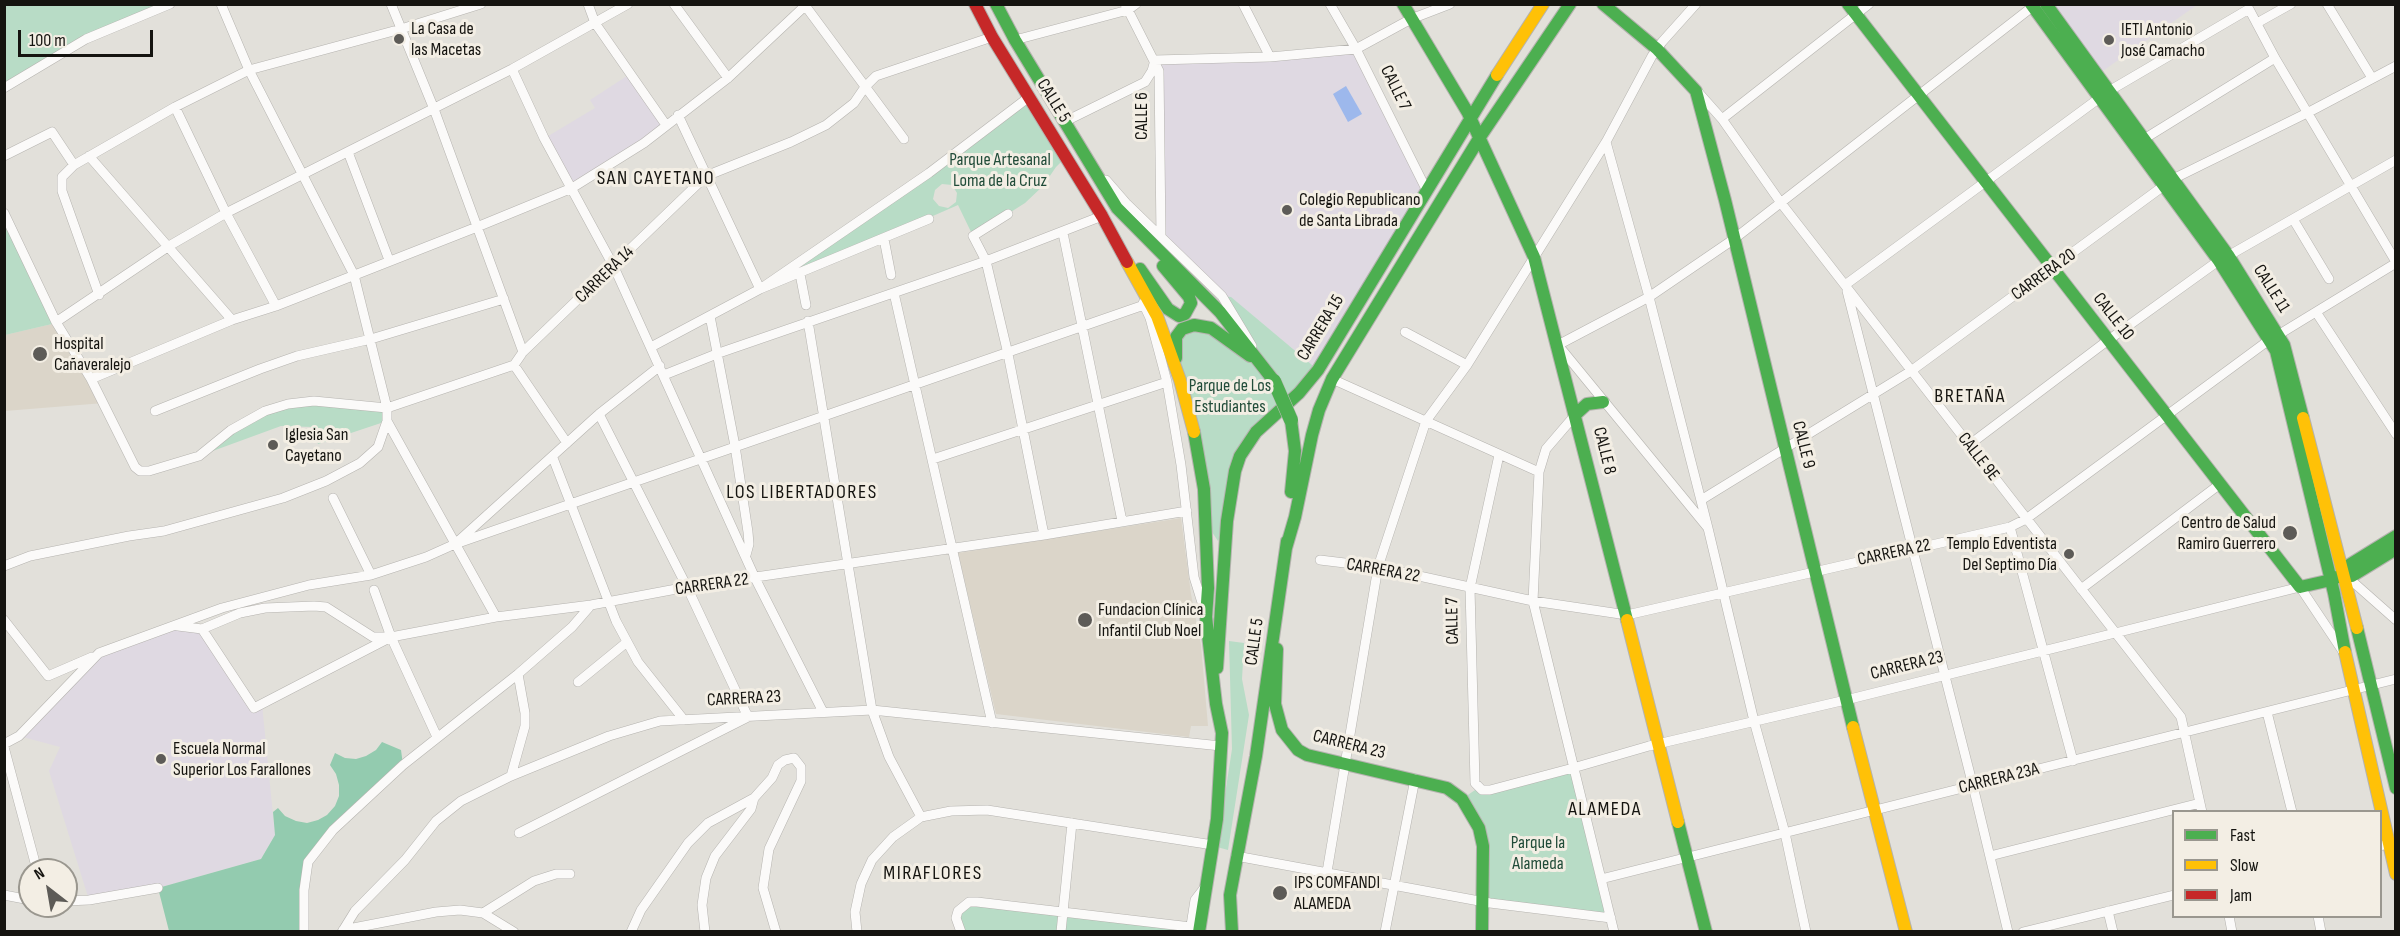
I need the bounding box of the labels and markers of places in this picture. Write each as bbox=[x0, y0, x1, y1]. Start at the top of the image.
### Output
place label: La Casa de las Macetas bbox=[411, 18, 481, 60]
place label: IETI Antonio José Camacho bbox=[2121, 19, 2205, 62]
marker: La Casa de las Macetas bbox=[392, 32, 406, 46]
marker: IETI Antonio José Camacho bbox=[2102, 33, 2116, 47]
place label: Colegio Republicano de Santa Librada bbox=[1299, 189, 1420, 232]
marker: Colegio Republicano de Santa Librada bbox=[1280, 203, 1294, 217]
place label: Hospital Cañaveralejo bbox=[54, 333, 131, 376]
marker: Hospital Cañaveralejo bbox=[31, 345, 49, 363]
place label: Iglesia San Cayetano bbox=[285, 424, 348, 466]
marker: Iglesia San Cayetano bbox=[266, 438, 280, 452]
place label: Centro de Salud Ramiro Guerrero bbox=[2177, 512, 2276, 554]
marker: Centro de Salud Ramiro Guerrero bbox=[2281, 524, 2299, 542]
place label: Templo Edventista Del Septimo Día bbox=[1947, 533, 2057, 576]
marker: Templo Edventista Del Septimo Día bbox=[2062, 547, 2076, 561]
place label: Fundacion Clínica Infantil Club Noel bbox=[1098, 599, 1203, 642]
marker: Fundacion Clínica Infantil Club Noel bbox=[1076, 611, 1094, 629]
place label: Escuela Normal Superior Los Farallones bbox=[173, 738, 311, 780]
marker: Escuela Normal Superior Los Farallones bbox=[154, 752, 168, 766]
place label: IPS COMFANDI ALAMEDA bbox=[1294, 872, 1380, 914]
marker: IPS COMFANDI ALAMEDA bbox=[1271, 884, 1289, 902]

